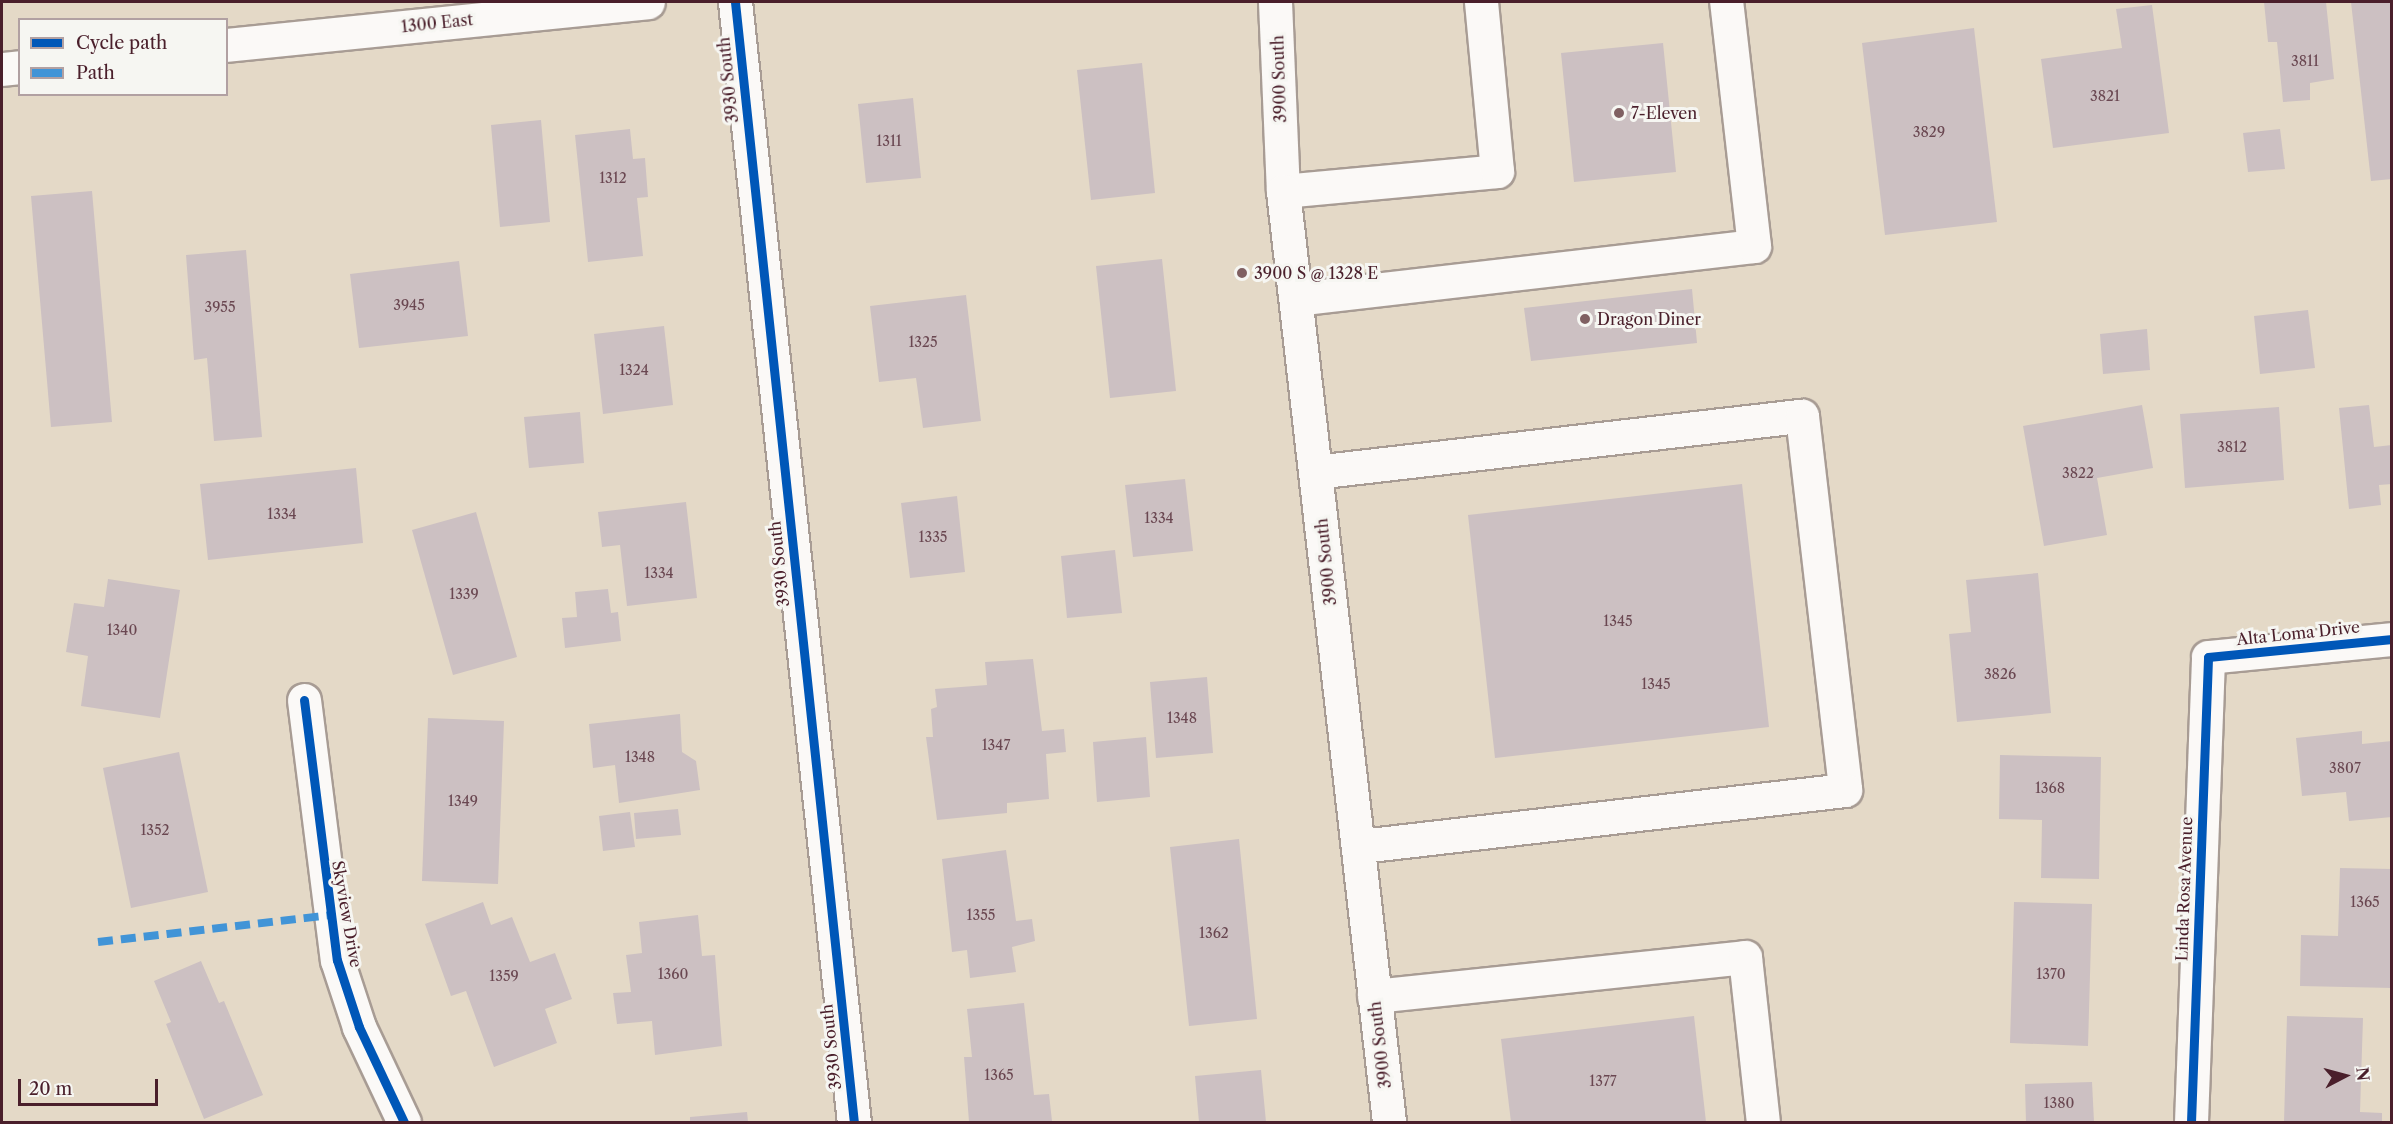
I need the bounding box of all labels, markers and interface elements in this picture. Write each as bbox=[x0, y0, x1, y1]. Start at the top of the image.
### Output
street label: 1300 East bbox=[400, 10, 474, 36]
legend bbox=[18, 18, 228, 96]
text: Cycle path bbox=[76, 32, 167, 54]
street label: 3900 South bbox=[1268, 35, 1290, 123]
street label: 3930 South bbox=[714, 36, 742, 124]
house number: 3811 bbox=[2291, 53, 2319, 69]
text: Path bbox=[76, 62, 115, 84]
house number: 3821 bbox=[2090, 88, 2120, 104]
place label: 7-Eleven bbox=[1631, 103, 1697, 123]
marker: 7-Eleven bbox=[1612, 106, 1626, 120]
house number: 3829 bbox=[1913, 124, 1945, 140]
house number: 1311 bbox=[876, 133, 902, 149]
house number: 1312 bbox=[599, 170, 627, 186]
place label: 3900 S @ 1328 E bbox=[1254, 263, 1378, 283]
marker: 3900 S @ 1328 E bbox=[1235, 266, 1249, 280]
house number: 3945 bbox=[393, 297, 425, 313]
house number: 3955 bbox=[204, 299, 236, 315]
place label: Dragon Diner bbox=[1597, 309, 1701, 329]
marker: Dragon Diner bbox=[1578, 312, 1592, 326]
house number: 1325 bbox=[908, 334, 938, 350]
house number: 1324 bbox=[619, 362, 649, 378]
house number: 3812 bbox=[2217, 439, 2247, 455]
house number: 3822 bbox=[2062, 465, 2094, 481]
house number: 1334 bbox=[267, 506, 297, 522]
house number: 1334 bbox=[1144, 510, 1174, 526]
street label: 3900 South bbox=[1312, 517, 1340, 607]
street label: 3930 South bbox=[765, 520, 793, 608]
house number: 1335 bbox=[919, 529, 947, 545]
house number: 1334 bbox=[644, 565, 674, 581]
house number: 1339 bbox=[449, 586, 479, 602]
house number: 1345 bbox=[1603, 613, 1633, 629]
street label: Alta Loma Drive bbox=[2235, 617, 2361, 649]
house number: 1340 bbox=[107, 622, 137, 638]
house number: 3826 bbox=[1984, 666, 2016, 682]
house number: 1345 bbox=[1641, 676, 1671, 692]
house number: 1348 bbox=[1167, 710, 1197, 726]
house number: 1347 bbox=[982, 737, 1010, 753]
house number: 1348 bbox=[625, 749, 655, 765]
house number: 3807 bbox=[2329, 760, 2361, 776]
house number: 1368 bbox=[2035, 780, 2065, 796]
house number: 1349 bbox=[448, 793, 478, 809]
street label: Linda Rosa Avenue bbox=[2172, 816, 2196, 962]
house number: 1352 bbox=[140, 822, 170, 838]
street label: Skyview Drive bbox=[328, 859, 366, 969]
house number: 1365 bbox=[2350, 894, 2380, 910]
house number: 1355 bbox=[967, 907, 995, 923]
house number: 1362 bbox=[1199, 925, 1229, 941]
house number: 1360 bbox=[658, 966, 688, 982]
house number: 1370 bbox=[2036, 966, 2066, 982]
house number: 1359 bbox=[489, 968, 519, 984]
street label: 3900 South bbox=[1365, 1000, 1395, 1090]
street label: 3930 South bbox=[817, 1003, 845, 1091]
north arrow bbox=[2315, 1046, 2375, 1106]
text: N bbox=[2352, 1066, 2374, 1082]
scale bar bbox=[21, 1067, 160, 1105]
house number: 1365 bbox=[984, 1067, 1014, 1083]
house number: 1377 bbox=[1589, 1073, 1617, 1089]
text: 20 m bbox=[29, 1078, 72, 1100]
house number: 1380 bbox=[2044, 1095, 2074, 1111]

